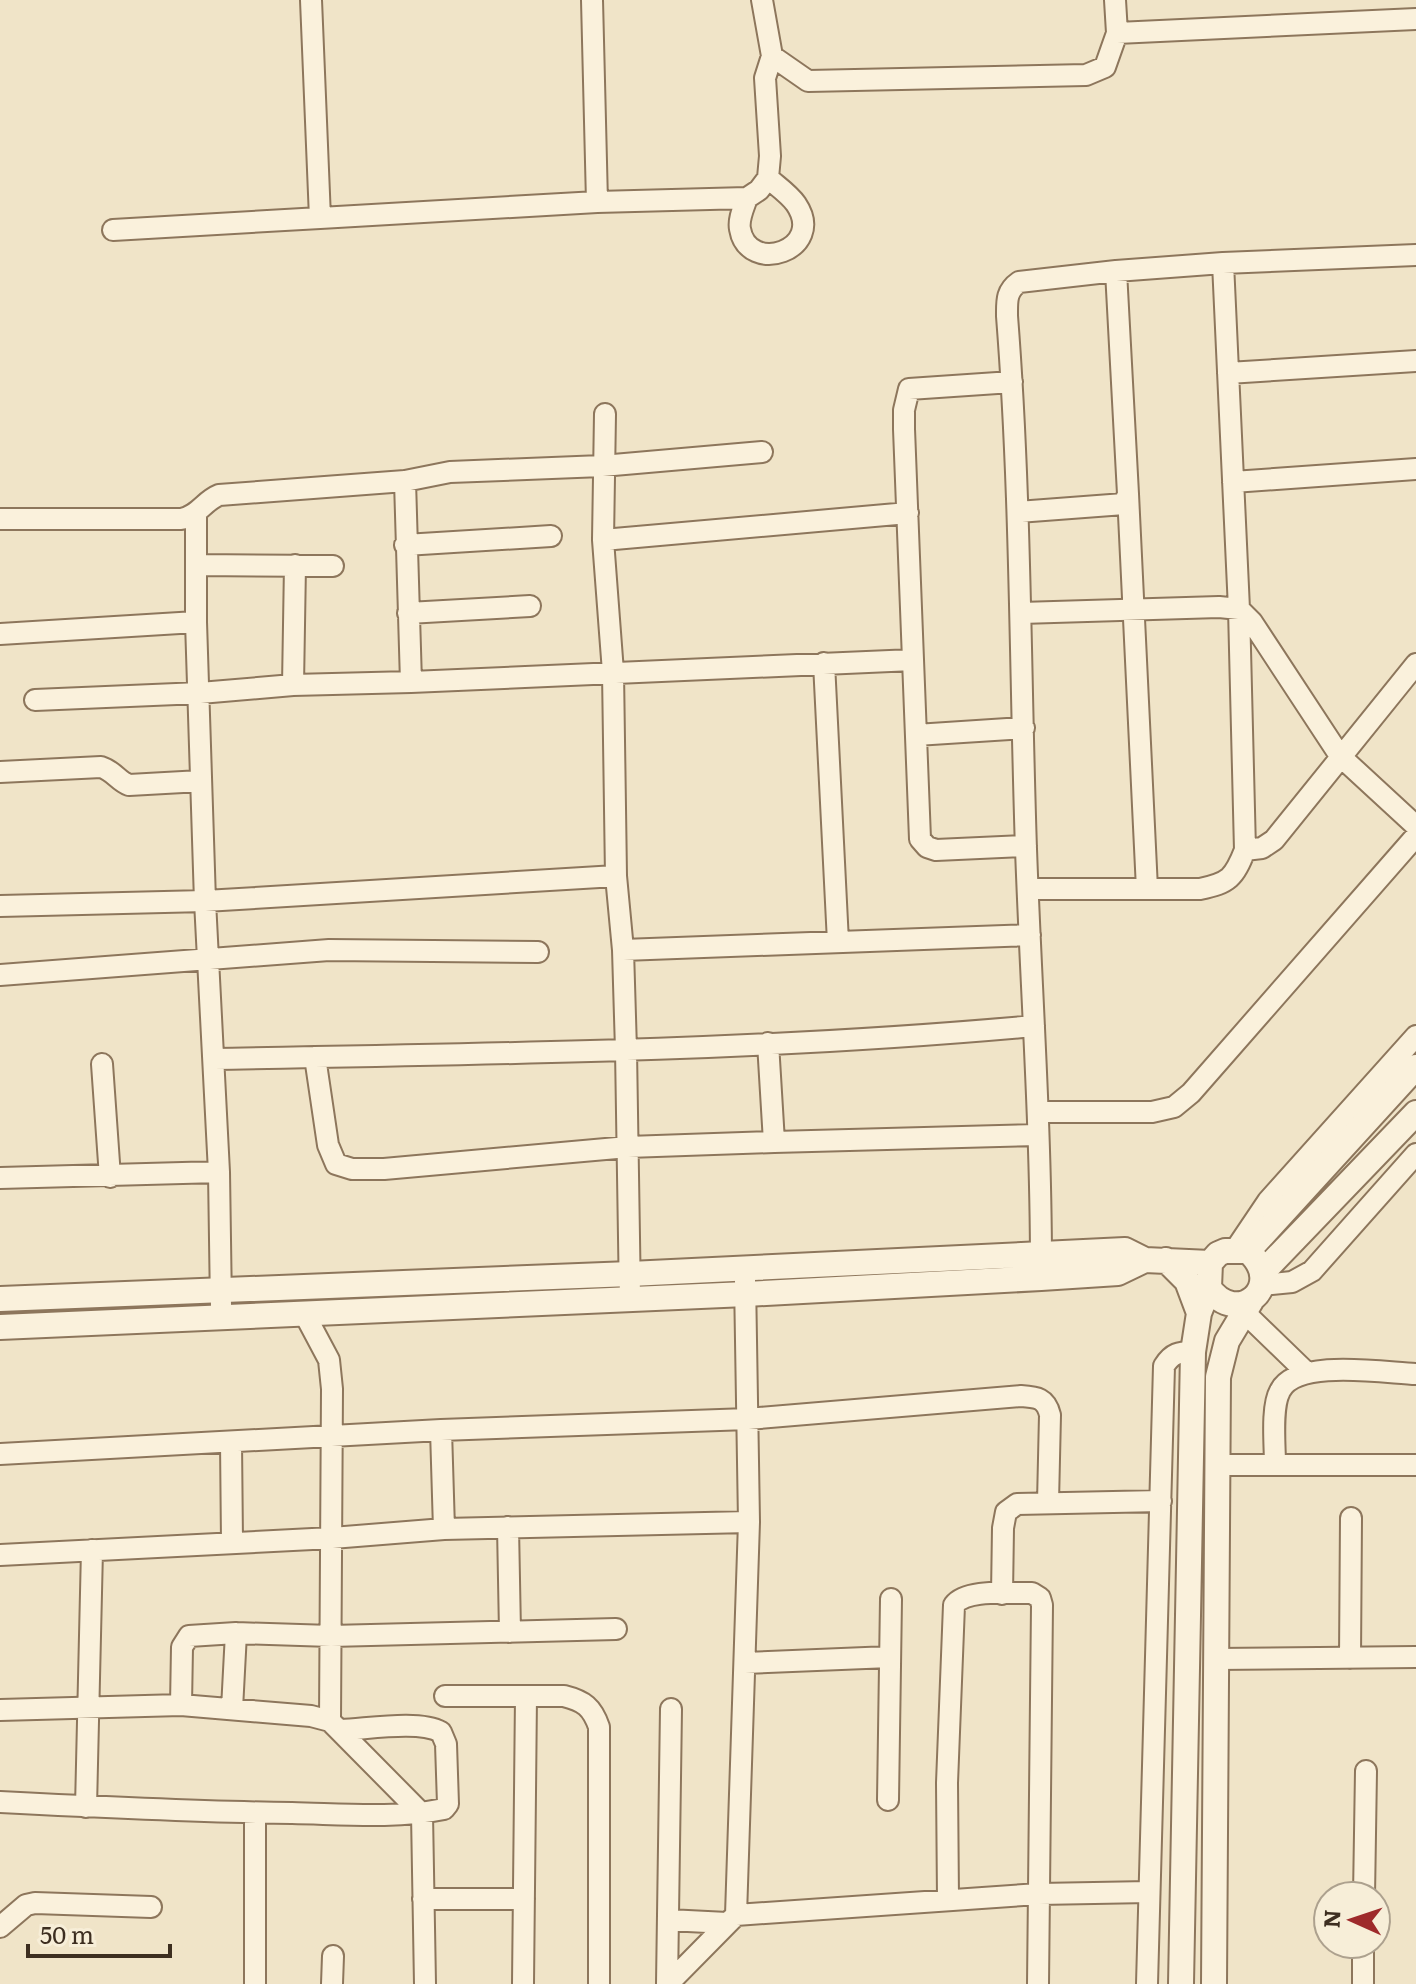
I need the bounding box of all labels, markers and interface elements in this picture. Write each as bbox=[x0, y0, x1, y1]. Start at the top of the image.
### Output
north arrow bbox=[1312, 1880, 1392, 1960]
scale bar bbox=[28, 1908, 170, 1958]
text: N bbox=[1314, 1909, 1347, 1929]
text: 50 m bbox=[40, 1916, 94, 1951]

